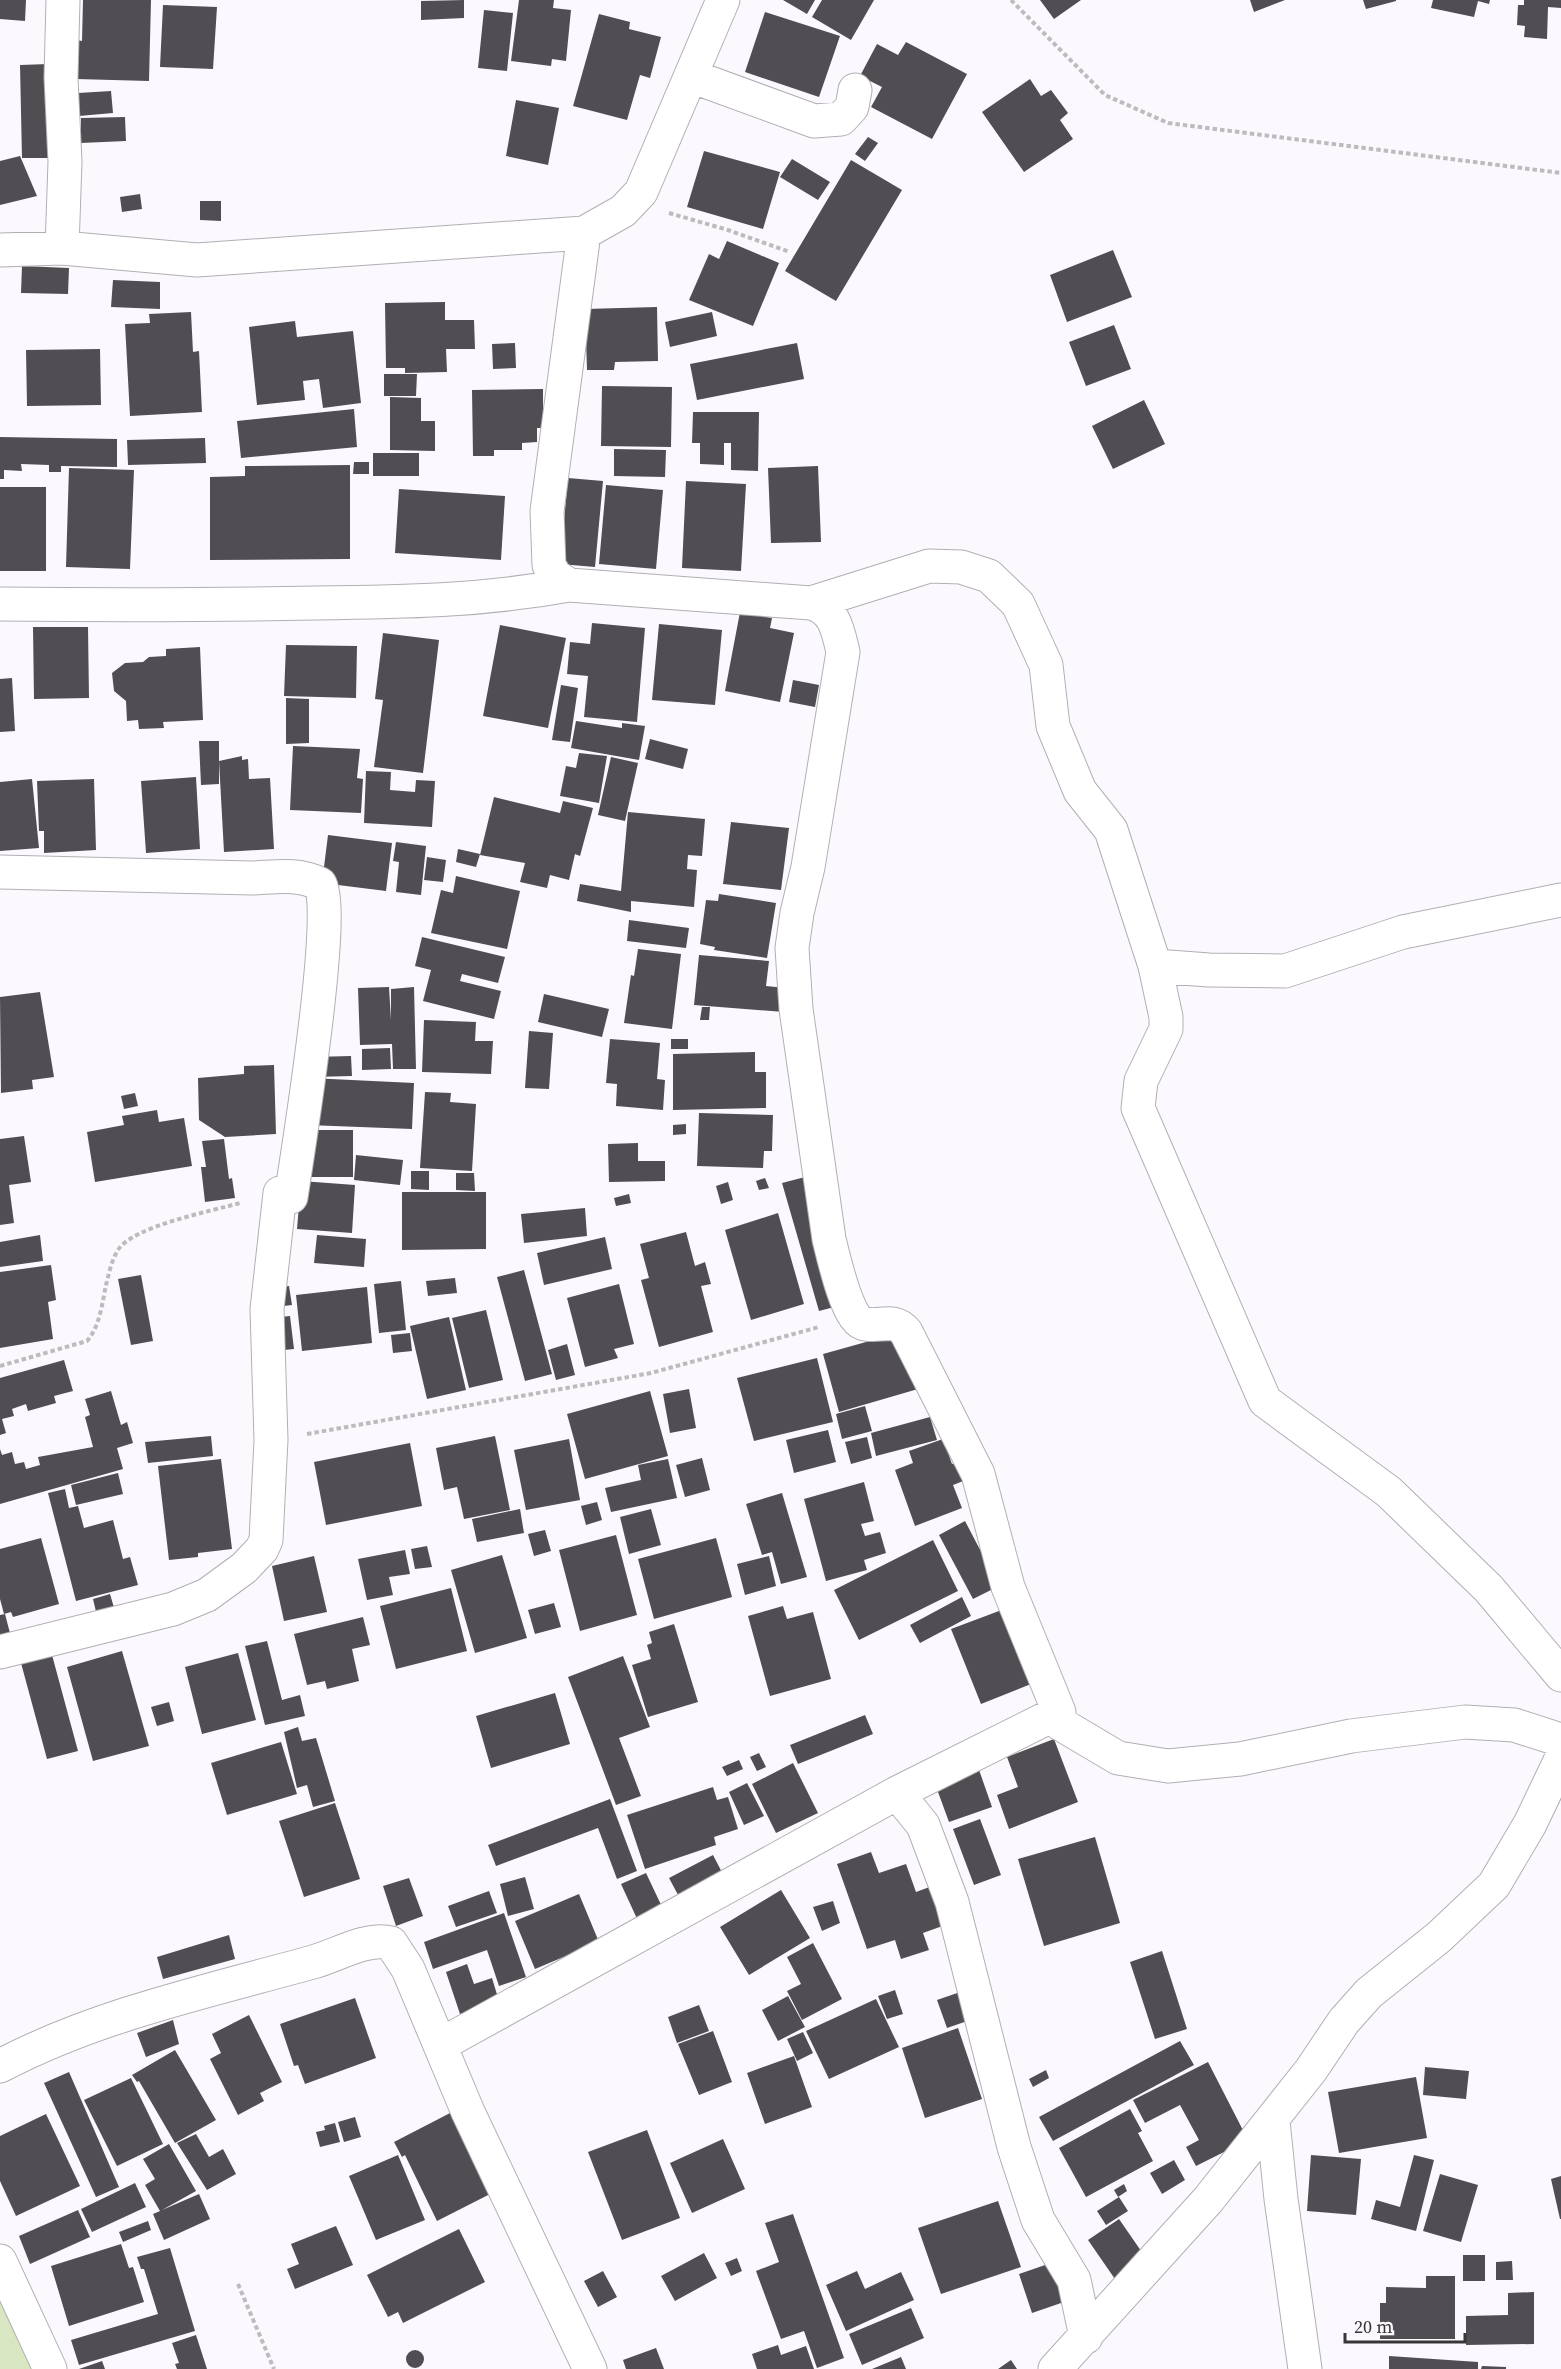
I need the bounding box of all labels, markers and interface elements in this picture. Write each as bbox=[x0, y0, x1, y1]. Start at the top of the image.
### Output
scale bar bbox=[1345, 2306, 1465, 2344]
text: 20 m bbox=[1354, 2314, 1392, 2339]

